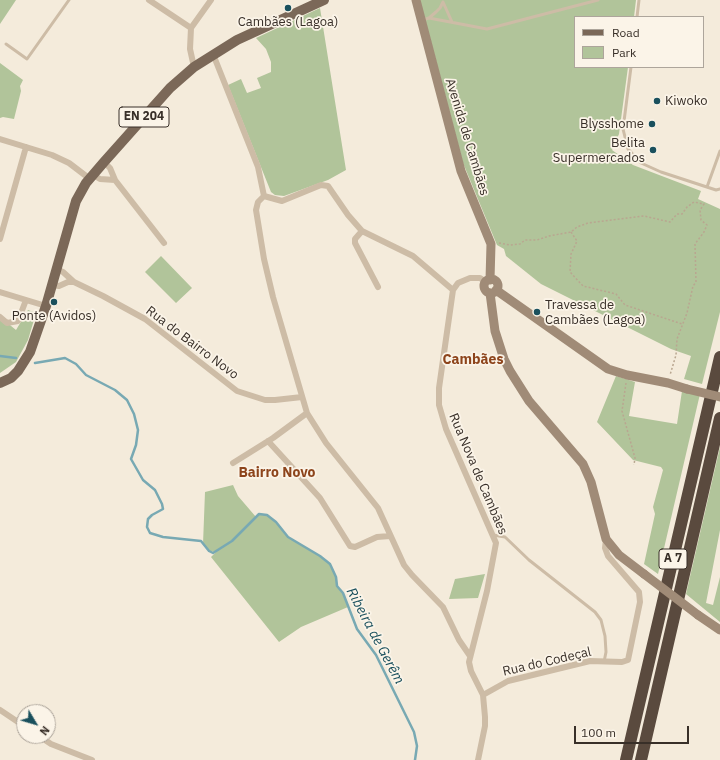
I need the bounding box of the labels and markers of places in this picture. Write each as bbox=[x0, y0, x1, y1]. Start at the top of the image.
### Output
marker: Cambães (Lagoa) bbox=[283, 3, 293, 13]
place label: Cambães (Lagoa) bbox=[238, 14, 338, 30]
place label: Kiwoko bbox=[665, 93, 708, 109]
marker: Kiwoko bbox=[652, 96, 662, 106]
place label: Blysshome bbox=[580, 116, 644, 132]
marker: Blysshome bbox=[647, 119, 657, 129]
place label: Belita Supermercados bbox=[553, 135, 645, 166]
marker: Belita Supermercados bbox=[648, 145, 658, 155]
marker: Ponte (Avidos) bbox=[49, 297, 59, 307]
place label: Travessa de Cambães (Lagoa) bbox=[545, 297, 646, 328]
marker: Travessa de Cambães (Lagoa) bbox=[532, 307, 542, 317]
place label: Ponte (Avidos) bbox=[12, 308, 96, 324]

